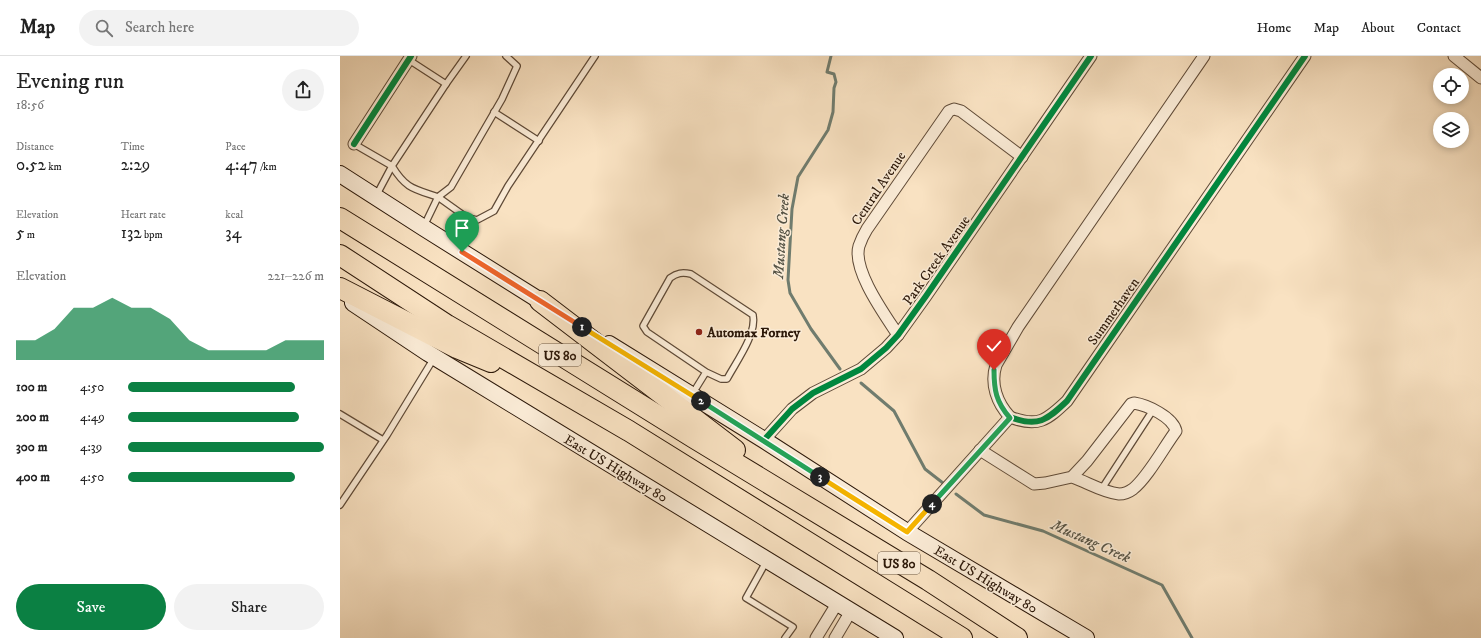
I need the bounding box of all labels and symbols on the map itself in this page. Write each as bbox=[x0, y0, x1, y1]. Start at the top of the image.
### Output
street label: Central Avenue bbox=[847, 148, 910, 229]
water label: Mustang Creek bbox=[769, 192, 794, 280]
pin bbox=[445, 211, 479, 252]
street label: Park Creek Avenue bbox=[899, 212, 975, 309]
street label: Summerhaven bbox=[1084, 274, 1144, 349]
pin: 1 bbox=[572, 317, 592, 337]
place label: Automax Forney bbox=[706, 324, 800, 342]
marker: Automax Forney bbox=[694, 327, 704, 337]
pin bbox=[977, 329, 1011, 370]
road number: US 80 bbox=[539, 344, 581, 366]
pin: 2 bbox=[691, 391, 711, 411]
street label: East US Highway 80 bbox=[560, 431, 671, 507]
pin: 3 bbox=[810, 467, 830, 487]
pin: 4 bbox=[922, 494, 942, 514]
water label: Mustang Creek bbox=[1047, 515, 1134, 568]
street label: East US Highway 80 bbox=[930, 542, 1041, 618]
road number: US 80 bbox=[878, 552, 920, 574]

